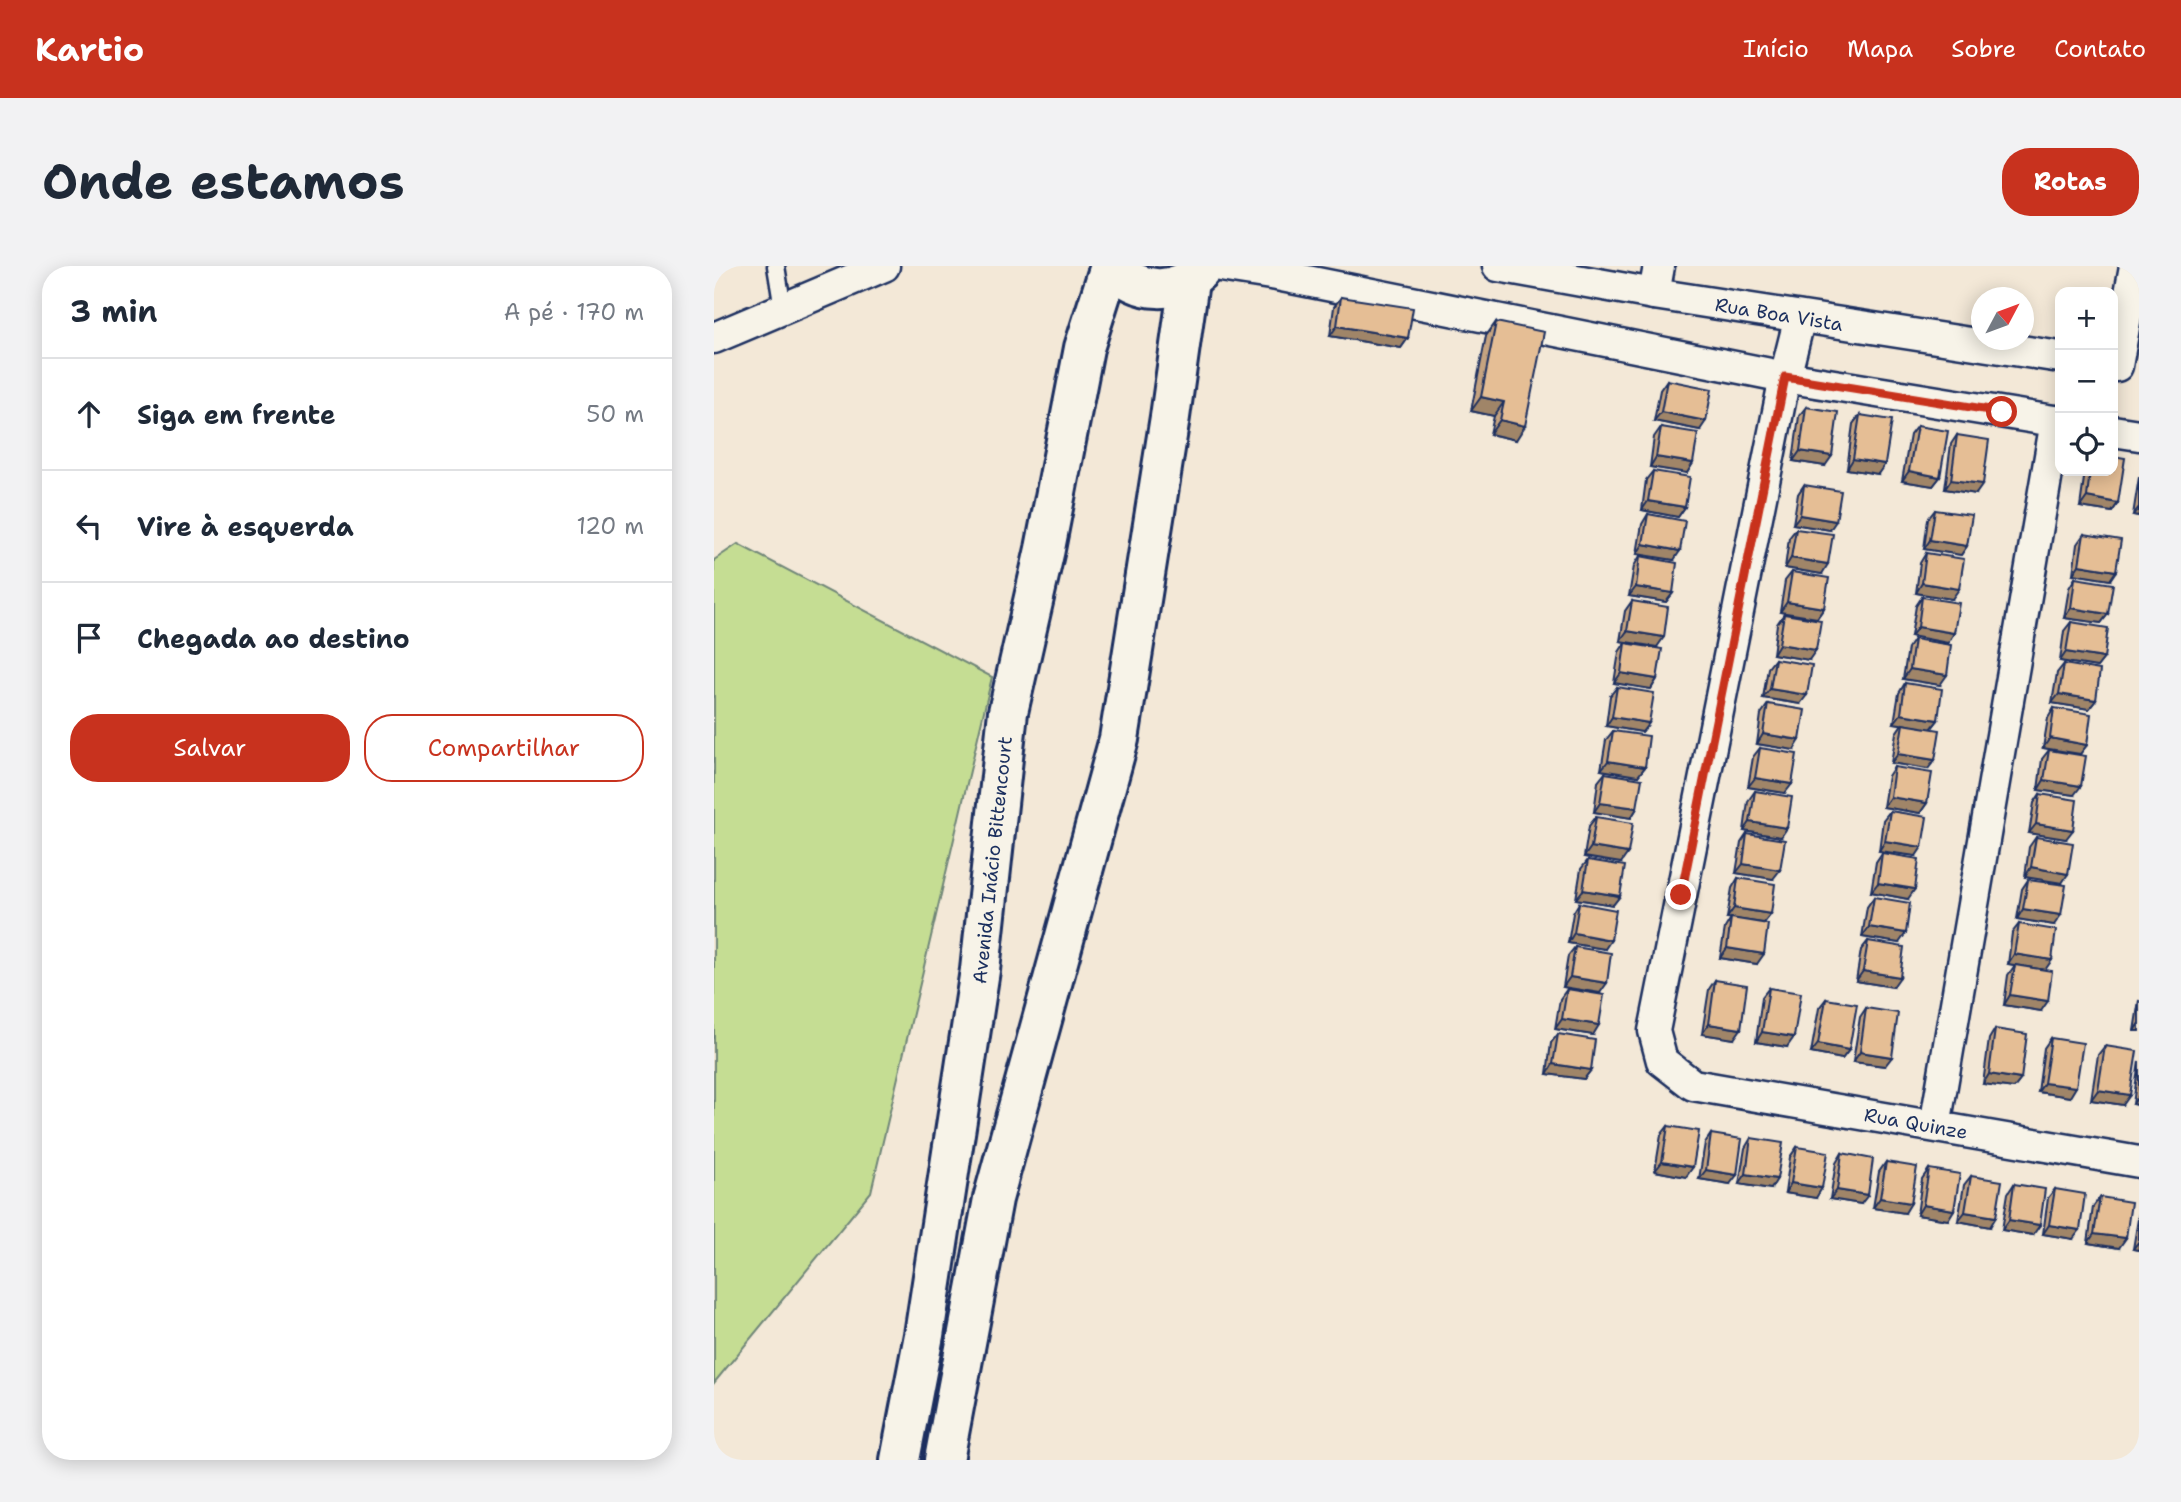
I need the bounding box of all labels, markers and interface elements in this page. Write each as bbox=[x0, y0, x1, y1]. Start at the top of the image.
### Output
text: Kartio bbox=[35, 27, 144, 72]
text: Início bbox=[1743, 33, 1809, 65]
text: Mapa bbox=[1847, 33, 1913, 65]
text: Sobre bbox=[1951, 33, 2016, 65]
text: Contato bbox=[2054, 33, 2146, 65]
button: Rotas bbox=[2002, 148, 2139, 216]
text: Onde estamos bbox=[42, 149, 405, 215]
north arrow bbox=[1971, 287, 2034, 350]
map controls bbox=[2055, 287, 2118, 476]
button: + bbox=[2055, 287, 2118, 350]
text: 3 min bbox=[70, 291, 157, 332]
street label: Rua Boa Vista bbox=[1713, 292, 1845, 337]
text: A pé · 170 m bbox=[504, 297, 644, 327]
button: − bbox=[2055, 350, 2118, 413]
icon: ahead bbox=[70, 395, 108, 433]
route start bbox=[1986, 396, 2017, 427]
text: Siga em frente bbox=[137, 397, 336, 432]
text: 50 m bbox=[586, 399, 644, 429]
button: locate bbox=[2055, 413, 2118, 476]
icon: left bbox=[70, 507, 108, 545]
text: Vire à esquerda bbox=[137, 509, 354, 544]
text: 120 m bbox=[576, 511, 644, 541]
icon: arrive bbox=[70, 619, 108, 657]
text: Chegada ao destino bbox=[137, 621, 410, 656]
button: Salvar bbox=[70, 714, 350, 782]
button: Compartilhar bbox=[364, 714, 644, 782]
street label: Avenida Inácio Bittencourt bbox=[967, 735, 1018, 985]
route end bbox=[1665, 879, 1696, 910]
street label: Rua Quinze bbox=[1862, 1102, 1970, 1145]

